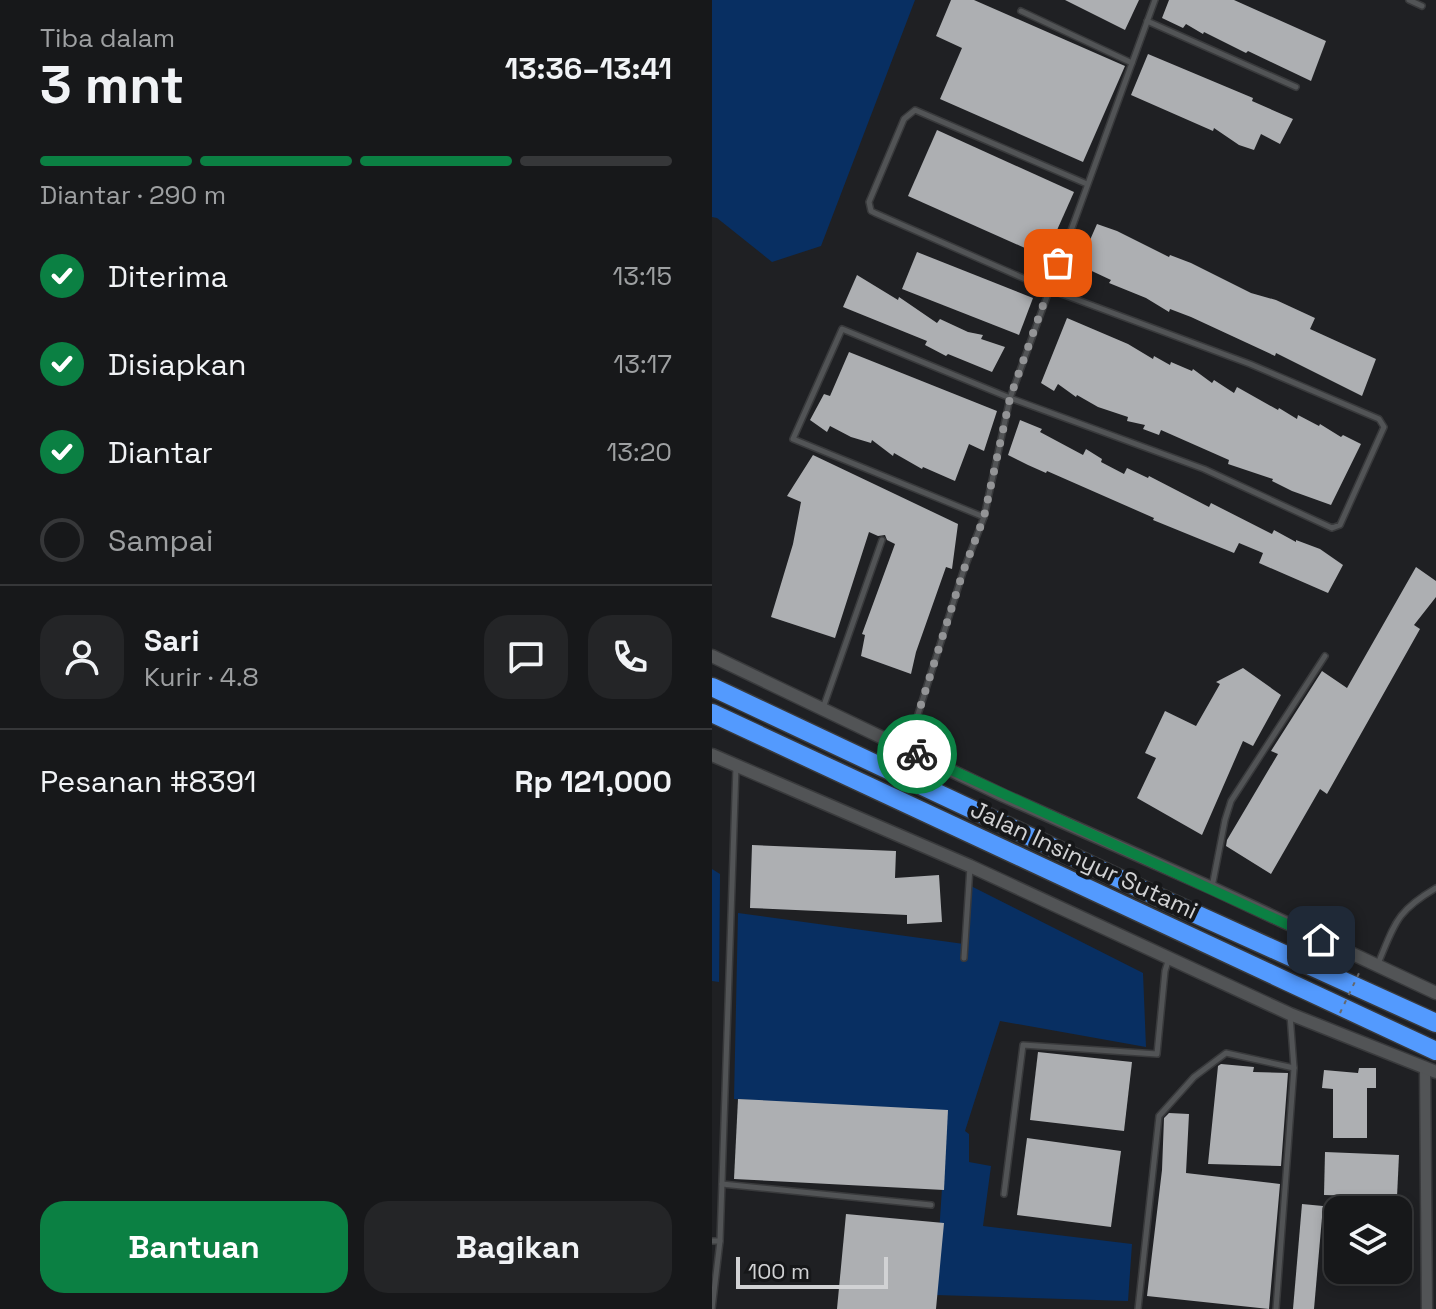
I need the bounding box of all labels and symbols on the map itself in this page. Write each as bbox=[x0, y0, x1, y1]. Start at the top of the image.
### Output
pin bbox=[1024, 229, 1092, 297]
courier bbox=[877, 714, 957, 794]
street label: Jalan Insinyur Sutami bbox=[966, 793, 1203, 926]
pin bbox=[1287, 906, 1355, 974]
scale bar bbox=[736, 1253, 888, 1289]

